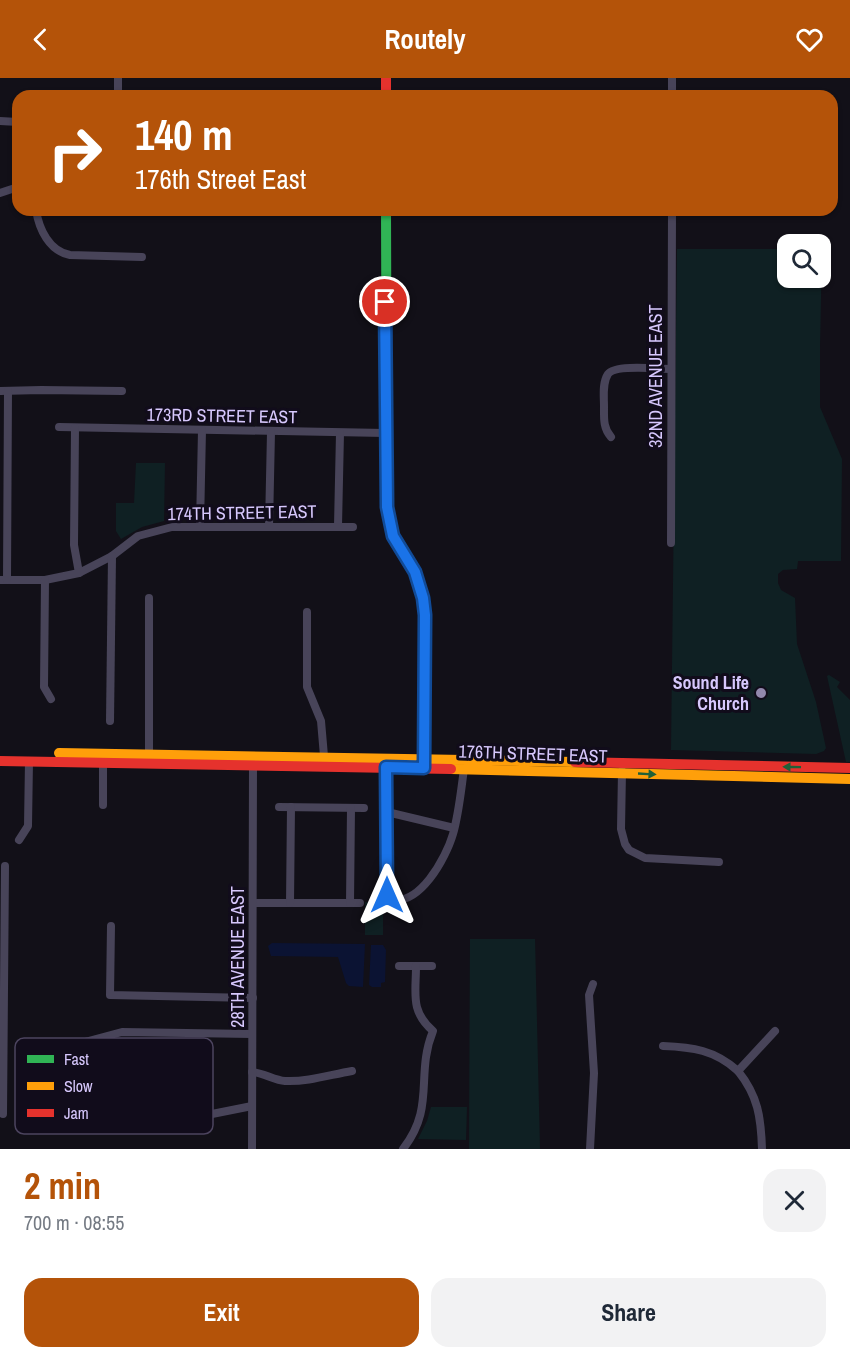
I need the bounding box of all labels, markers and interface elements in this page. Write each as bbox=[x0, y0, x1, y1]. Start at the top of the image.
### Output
text: Routely bbox=[384, 21, 466, 57]
icon: back bbox=[24, 23, 57, 56]
icon: heart bbox=[793, 23, 826, 56]
text: 140 m bbox=[135, 107, 233, 163]
icon: right bbox=[36, 114, 114, 192]
text: 176th Street East bbox=[135, 161, 306, 197]
map controls bbox=[777, 234, 831, 288]
button: search bbox=[777, 234, 831, 288]
pin bbox=[359, 276, 410, 327]
icon: arrive bbox=[368, 285, 401, 318]
street label: 32ND AVENUE EAST bbox=[643, 304, 668, 448]
street label: 173RD STREET EAST bbox=[146, 402, 298, 429]
street label: 174TH STREET EAST bbox=[167, 499, 317, 526]
place label: Sound Life Church bbox=[673, 670, 749, 716]
marker: Sound Life Church bbox=[754, 686, 768, 700]
street label: 176TH STREET EAST bbox=[458, 738, 608, 769]
one-way arrow bbox=[782, 762, 801, 772]
one-way arrow bbox=[637, 770, 656, 779]
position arrow bbox=[355, 863, 419, 927]
street label: 28TH AVENUE EAST bbox=[225, 886, 250, 1028]
legend bbox=[15, 1038, 213, 1134]
text: Fast bbox=[64, 1048, 89, 1070]
text: Slow bbox=[64, 1075, 93, 1097]
text: Jam bbox=[64, 1102, 89, 1124]
text: 2 min bbox=[24, 1162, 101, 1210]
button: close bbox=[763, 1169, 826, 1232]
text: 700 m · 08:55 bbox=[24, 1209, 124, 1236]
button: Exit bbox=[24, 1278, 419, 1347]
button: Share bbox=[431, 1278, 826, 1347]

